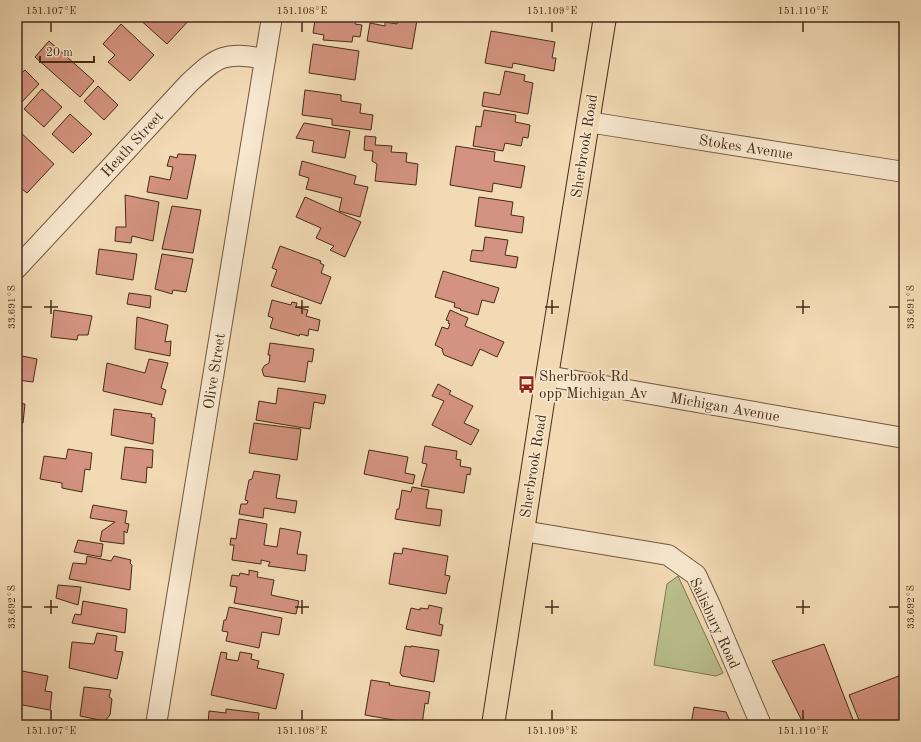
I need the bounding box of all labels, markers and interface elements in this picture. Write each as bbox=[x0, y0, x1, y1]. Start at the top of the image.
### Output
text: 151.107°E bbox=[26, 6, 76, 16]
text: 151.108°E bbox=[277, 6, 327, 16]
text: 151.109°E bbox=[527, 6, 577, 16]
text: 151.110°E bbox=[778, 6, 828, 16]
scale bar bbox=[40, 38, 94, 64]
text: 20 m bbox=[46, 47, 73, 59]
street label: Sherbrook Road bbox=[570, 93, 601, 199]
street label: Heath Street bbox=[99, 109, 167, 181]
street label: Stokes Avenue bbox=[698, 134, 794, 163]
text: 33.691°S bbox=[7, 285, 17, 329]
text: 33.691°S bbox=[906, 285, 916, 329]
street label: Olive Street bbox=[202, 332, 229, 410]
place label: Sherbrook Rd opp Michigan Av bbox=[539, 370, 648, 402]
bus stop icon: Sherbrook Rd opp Michigan Av bbox=[516, 375, 536, 395]
street label: Michigan Avenue bbox=[669, 391, 781, 426]
street label: Sherbrook Road bbox=[519, 413, 550, 519]
street label: Salisbury Road bbox=[686, 576, 741, 672]
text: 33.692°S bbox=[7, 585, 17, 629]
text: 33.692°S bbox=[906, 585, 916, 629]
text: 151.107°E bbox=[26, 726, 76, 736]
text: 151.108°E bbox=[277, 726, 327, 736]
text: 151.109°E bbox=[527, 726, 577, 736]
text: 151.110°E bbox=[778, 726, 828, 736]

